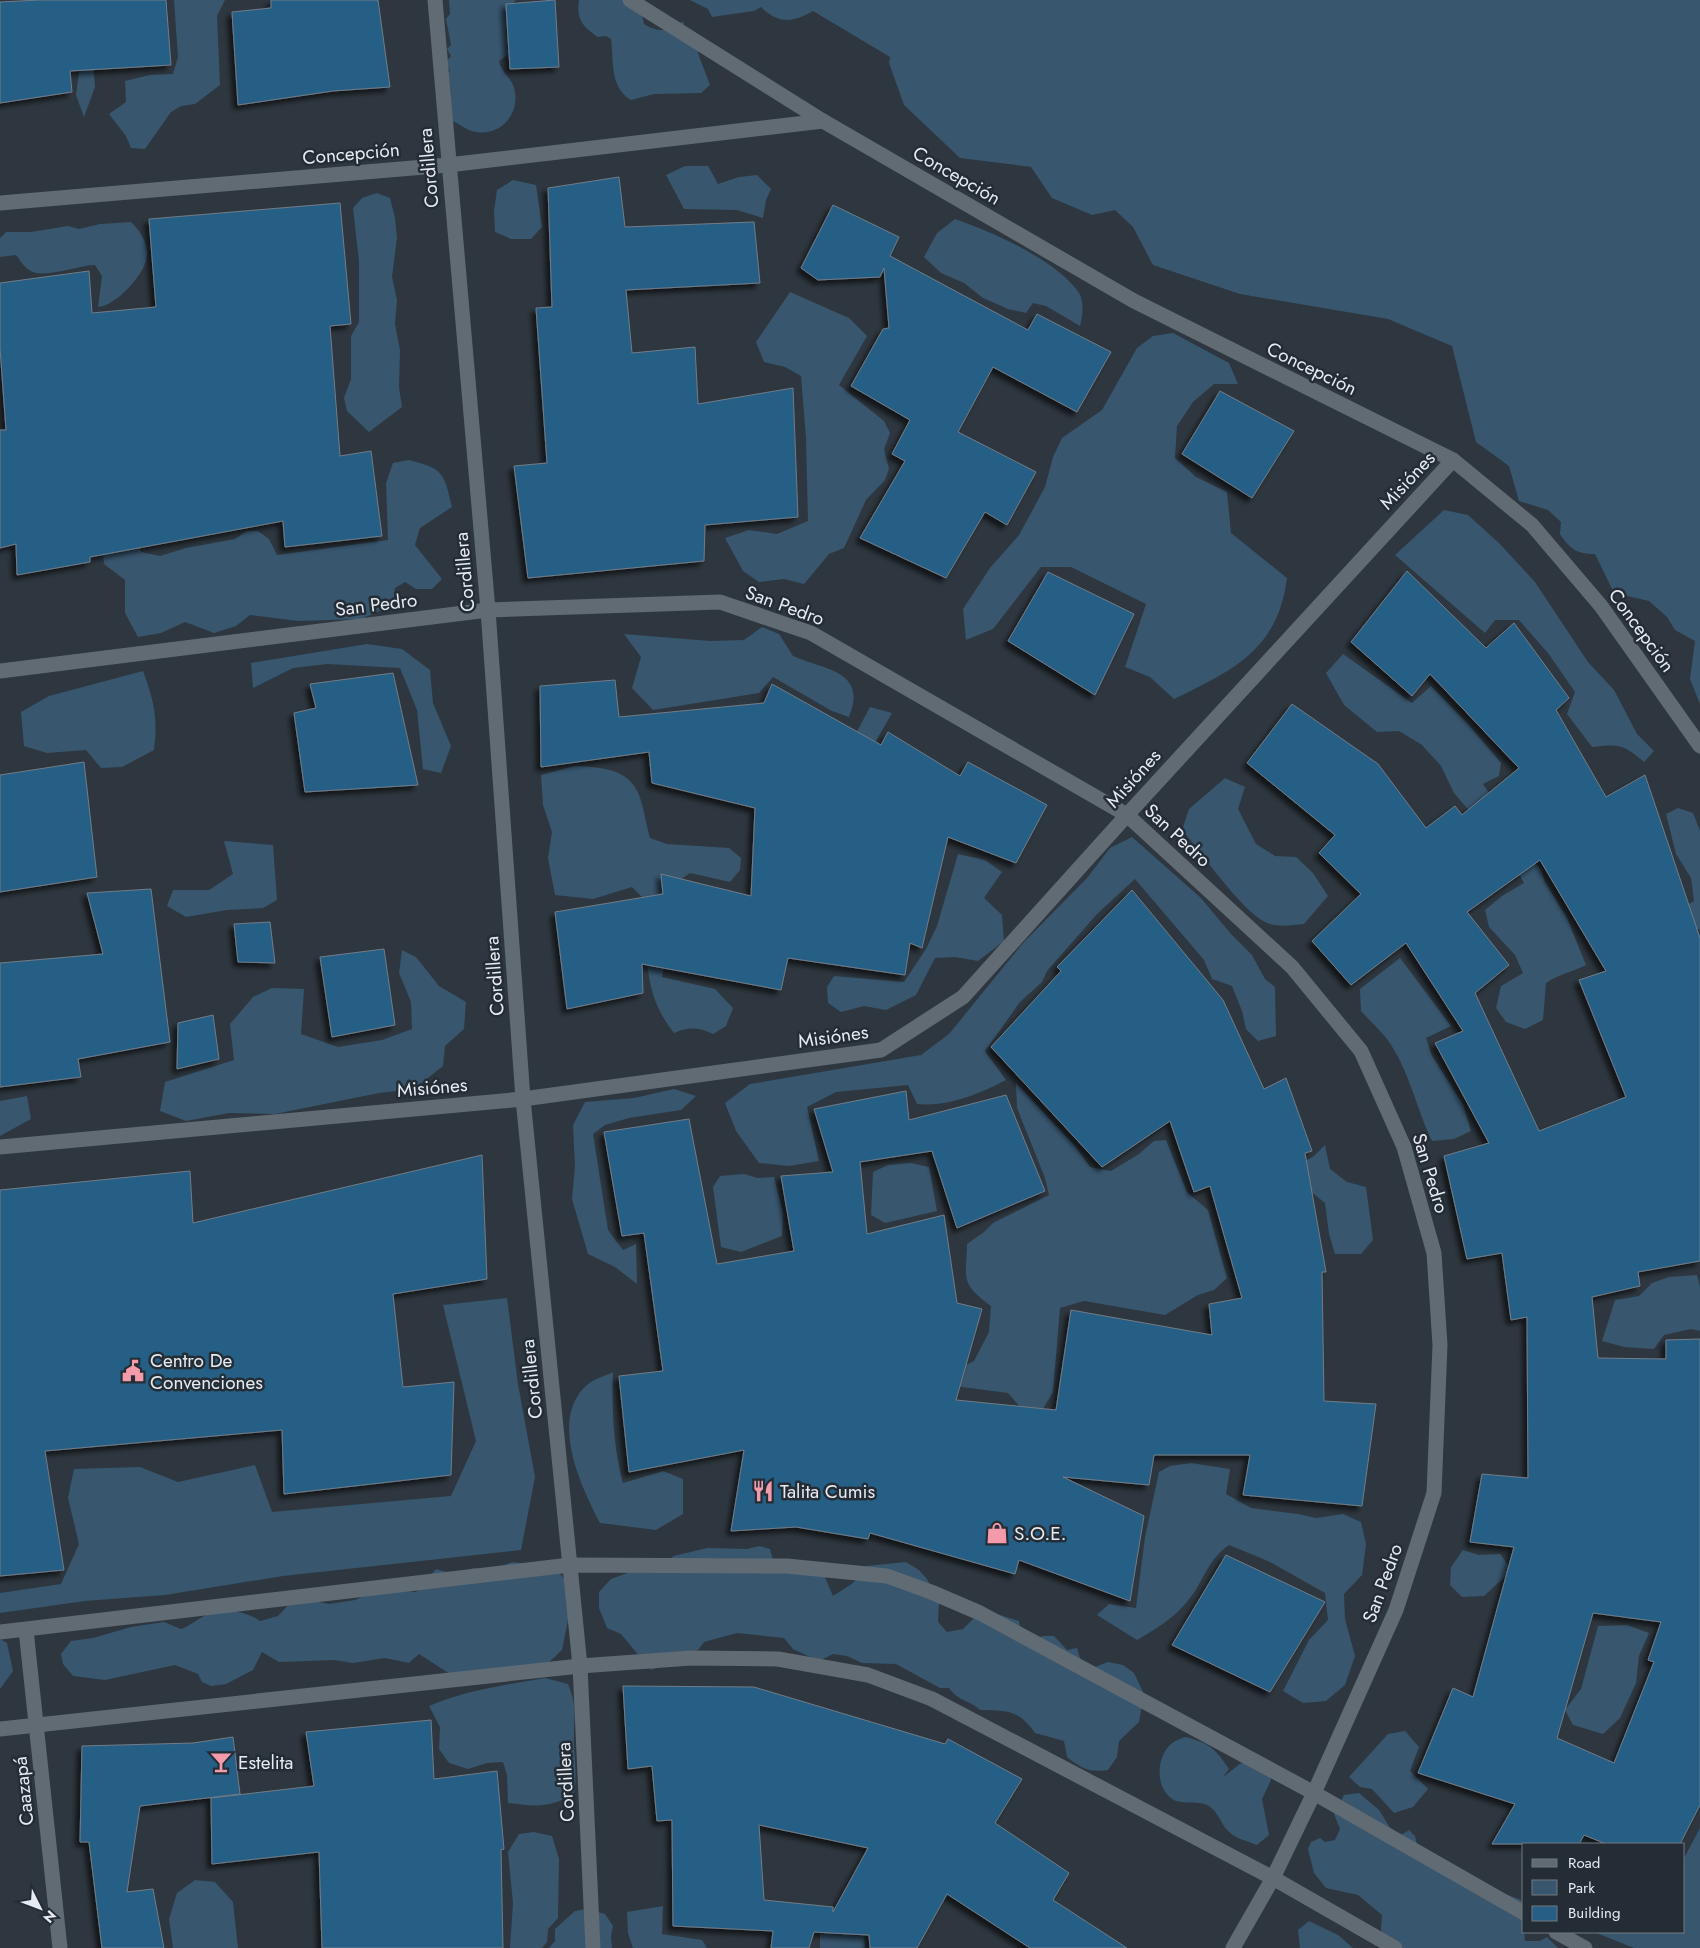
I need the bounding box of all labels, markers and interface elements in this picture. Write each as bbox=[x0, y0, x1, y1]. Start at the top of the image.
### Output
street label: Cordillera bbox=[412, 127, 445, 209]
street label: Concepción bbox=[301, 136, 401, 171]
street label: Concepción bbox=[908, 139, 1006, 211]
street label: Concepción bbox=[1262, 335, 1361, 402]
street label: Misiónes bbox=[1373, 445, 1442, 515]
street label: Cordillera bbox=[448, 531, 481, 613]
street label: San Pedro bbox=[742, 579, 828, 632]
street label: Concepción bbox=[1602, 583, 1681, 678]
street label: San Pedro bbox=[334, 586, 419, 623]
street label: Misiónes bbox=[1100, 743, 1167, 814]
street label: San Pedro bbox=[1138, 797, 1217, 873]
street label: Cordillera bbox=[478, 935, 511, 1017]
street label: Misiónes bbox=[796, 1018, 870, 1055]
street label: Misiónes bbox=[396, 1071, 469, 1104]
street label: San Pedro bbox=[1406, 1130, 1455, 1216]
street label: Cordillera bbox=[514, 1338, 549, 1420]
place label: Centro De Convenciones bbox=[150, 1347, 263, 1396]
public building icon: Centro De Convenciones bbox=[120, 1358, 146, 1384]
restaurant icon: Talita Cumis bbox=[750, 1478, 776, 1504]
place label: Talita Cumis bbox=[780, 1478, 876, 1505]
shop icon: S.O.E. bbox=[984, 1520, 1010, 1546]
place label: S.O.E. bbox=[1014, 1520, 1066, 1547]
street label: San Pedro bbox=[1356, 1540, 1409, 1626]
street label: Cordillera bbox=[550, 1741, 581, 1823]
bar icon: Estelita bbox=[208, 1749, 234, 1775]
place label: Estelita bbox=[238, 1749, 293, 1776]
street label: Caazapá bbox=[6, 1755, 41, 1827]
legend bbox=[1522, 1843, 1685, 1933]
text: Road bbox=[1568, 1852, 1600, 1874]
text: Park bbox=[1568, 1877, 1595, 1899]
north arrow bbox=[15, 1883, 65, 1933]
text: Building bbox=[1568, 1902, 1620, 1924]
text: N bbox=[39, 1906, 61, 1928]

